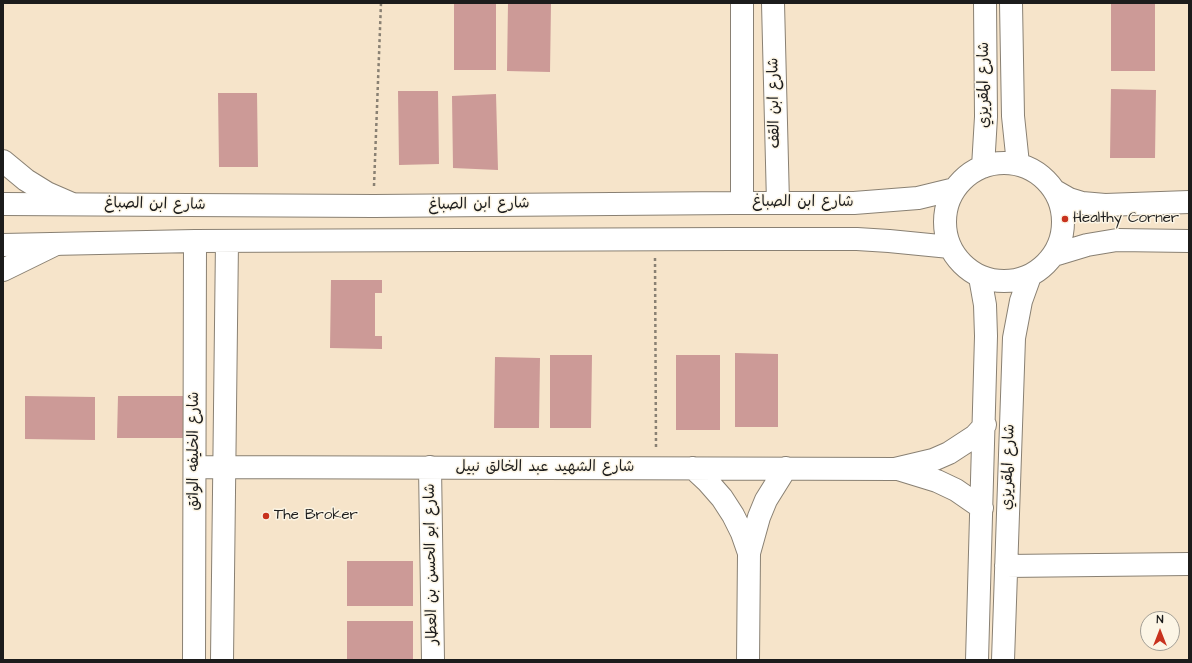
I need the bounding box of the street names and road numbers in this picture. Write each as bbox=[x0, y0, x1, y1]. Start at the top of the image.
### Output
street label: شارع المقريزي bbox=[976, 42, 994, 128]
street label: شارع ابن القف bbox=[765, 58, 785, 148]
street label: شارع ابن الصباغ bbox=[752, 194, 854, 212]
street label: شارع ابن الصباغ bbox=[104, 195, 206, 215]
street label: شارع ابن الصباغ bbox=[428, 195, 530, 215]
street label: شارع الخليفه الواثق bbox=[186, 392, 204, 510]
street label: شارع المقريزي bbox=[999, 424, 1019, 510]
street label: شارع الشهيد عبد الخالق نبيل bbox=[456, 459, 634, 477]
street label: شارع ابو الحسن بن العطار bbox=[422, 483, 442, 645]

